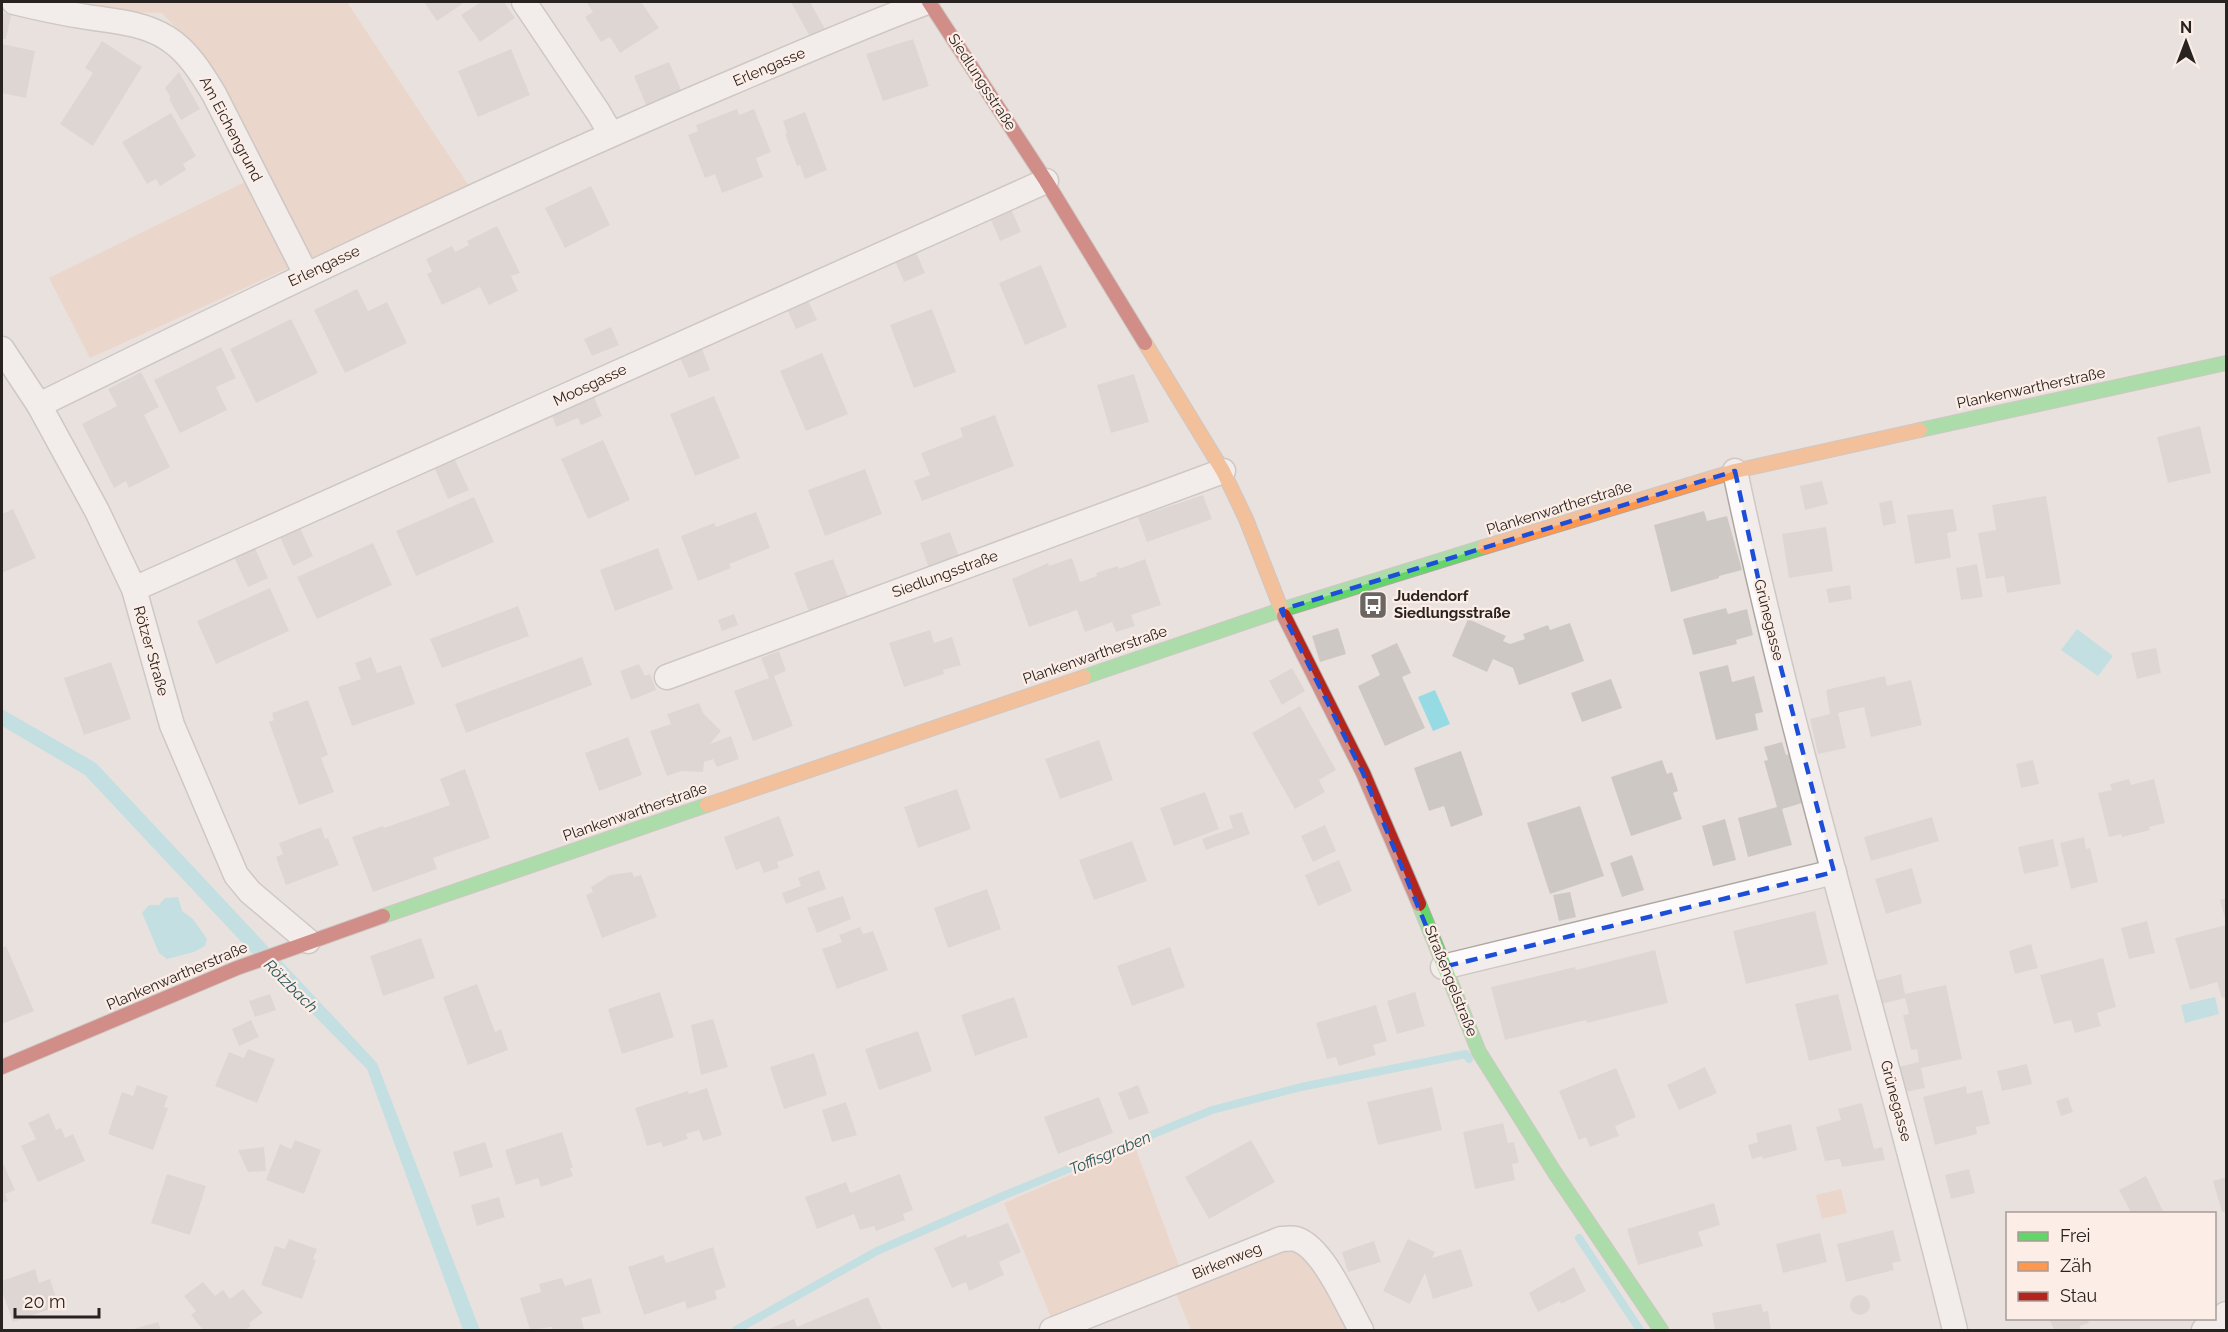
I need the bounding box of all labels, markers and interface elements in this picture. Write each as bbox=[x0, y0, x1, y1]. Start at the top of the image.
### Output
north arrow bbox=[2156, 12, 2216, 72]
text: N bbox=[2180, 18, 2192, 37]
street label: Siedlungsstraße bbox=[944, 30, 1020, 134]
street label: Erlengasse bbox=[730, 44, 808, 90]
street label: Am Eichengrund bbox=[196, 73, 266, 185]
street label: Erlengasse bbox=[285, 242, 363, 290]
street label: Moosgasse bbox=[550, 360, 630, 410]
street label: Plankenwartherstraße bbox=[1955, 363, 2107, 413]
street label: Plankenwartherstraße bbox=[1484, 477, 1634, 539]
street label: Siedlungsstraße bbox=[890, 546, 1001, 602]
street label: Grünegasse bbox=[1750, 577, 1788, 663]
place label: Judendorf Siedlungsstraße bbox=[1394, 587, 1511, 622]
bus stop icon: Judendorf Siedlungsstraße bbox=[1357, 589, 1389, 621]
street label: Rötzer Straße bbox=[130, 604, 172, 698]
street label: Plankenwartherstraße bbox=[1021, 622, 1170, 688]
street label: Plankenwartherstraße bbox=[561, 779, 710, 845]
street label: Straßengelstraße bbox=[1421, 923, 1482, 1039]
street label: Plankenwartherstraße bbox=[104, 938, 250, 1014]
water label: Rötzbach bbox=[260, 955, 322, 1017]
street label: Grünegasse bbox=[1877, 1058, 1916, 1144]
water label: Toffisgraben bbox=[1066, 1127, 1154, 1179]
legend bbox=[2006, 1212, 2216, 1320]
text: Frei bbox=[2060, 1225, 2090, 1246]
street label: Birkenweg bbox=[1190, 1239, 1264, 1283]
text: Zäh bbox=[2060, 1255, 2092, 1276]
scale bar bbox=[15, 1281, 99, 1319]
text: Stau bbox=[2060, 1285, 2097, 1306]
text: 20 m bbox=[24, 1291, 66, 1312]

